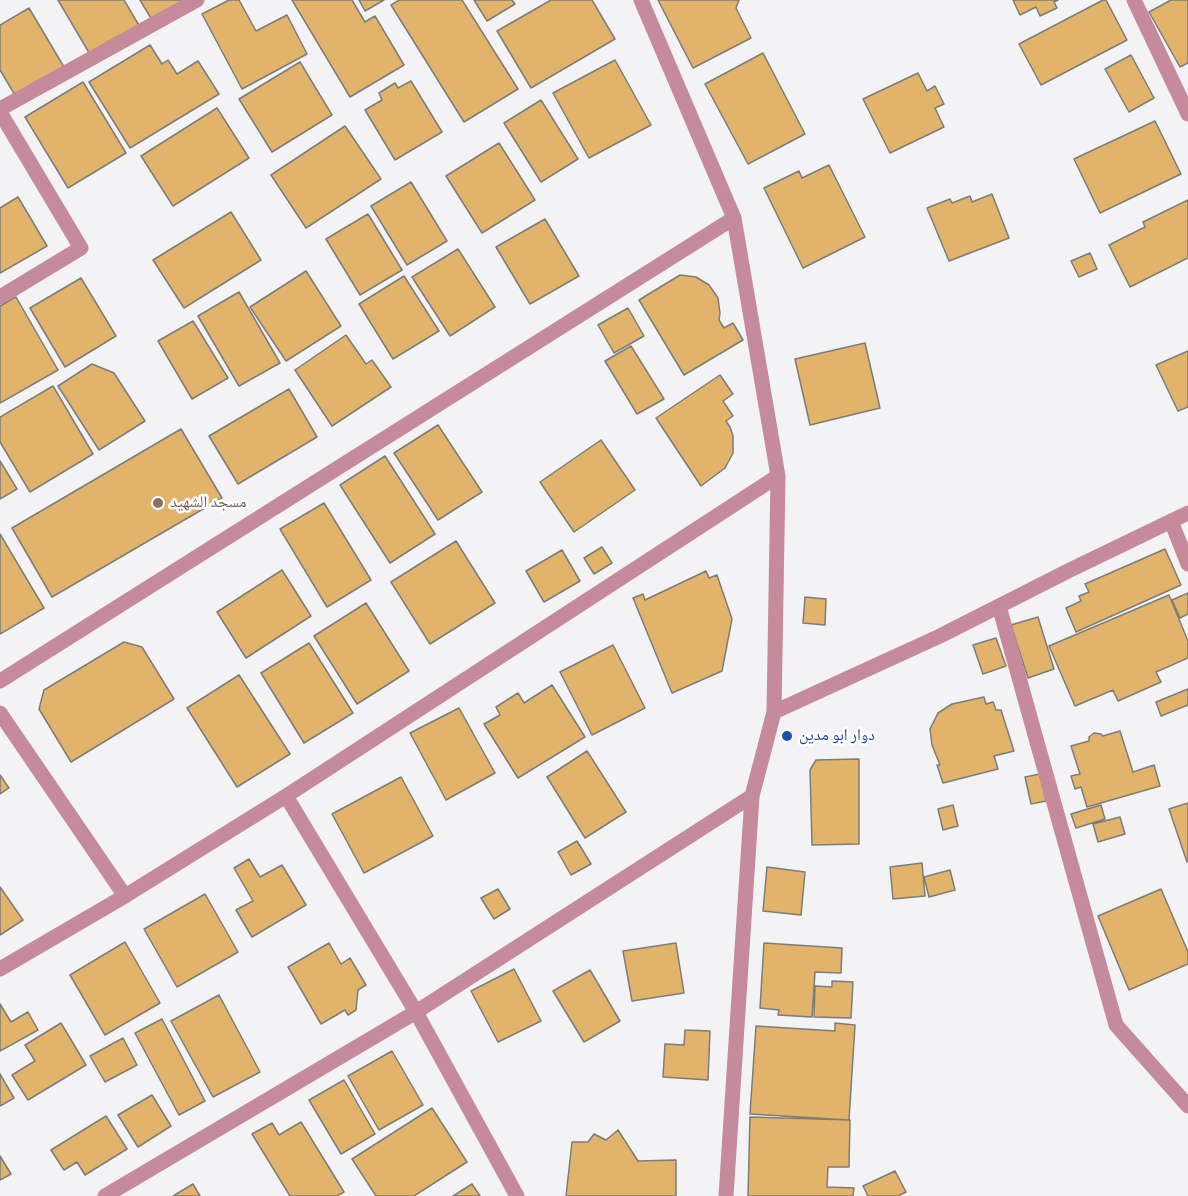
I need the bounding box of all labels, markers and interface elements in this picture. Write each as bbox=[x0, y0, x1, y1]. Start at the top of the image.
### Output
place label: مسجد الشهيد bbox=[170, 493, 247, 513]
marker: مسجد الشهيد bbox=[151, 496, 165, 510]
place label: دوار ابو مدين bbox=[799, 726, 875, 746]
marker: دوار ابو مدين bbox=[780, 729, 794, 743]

